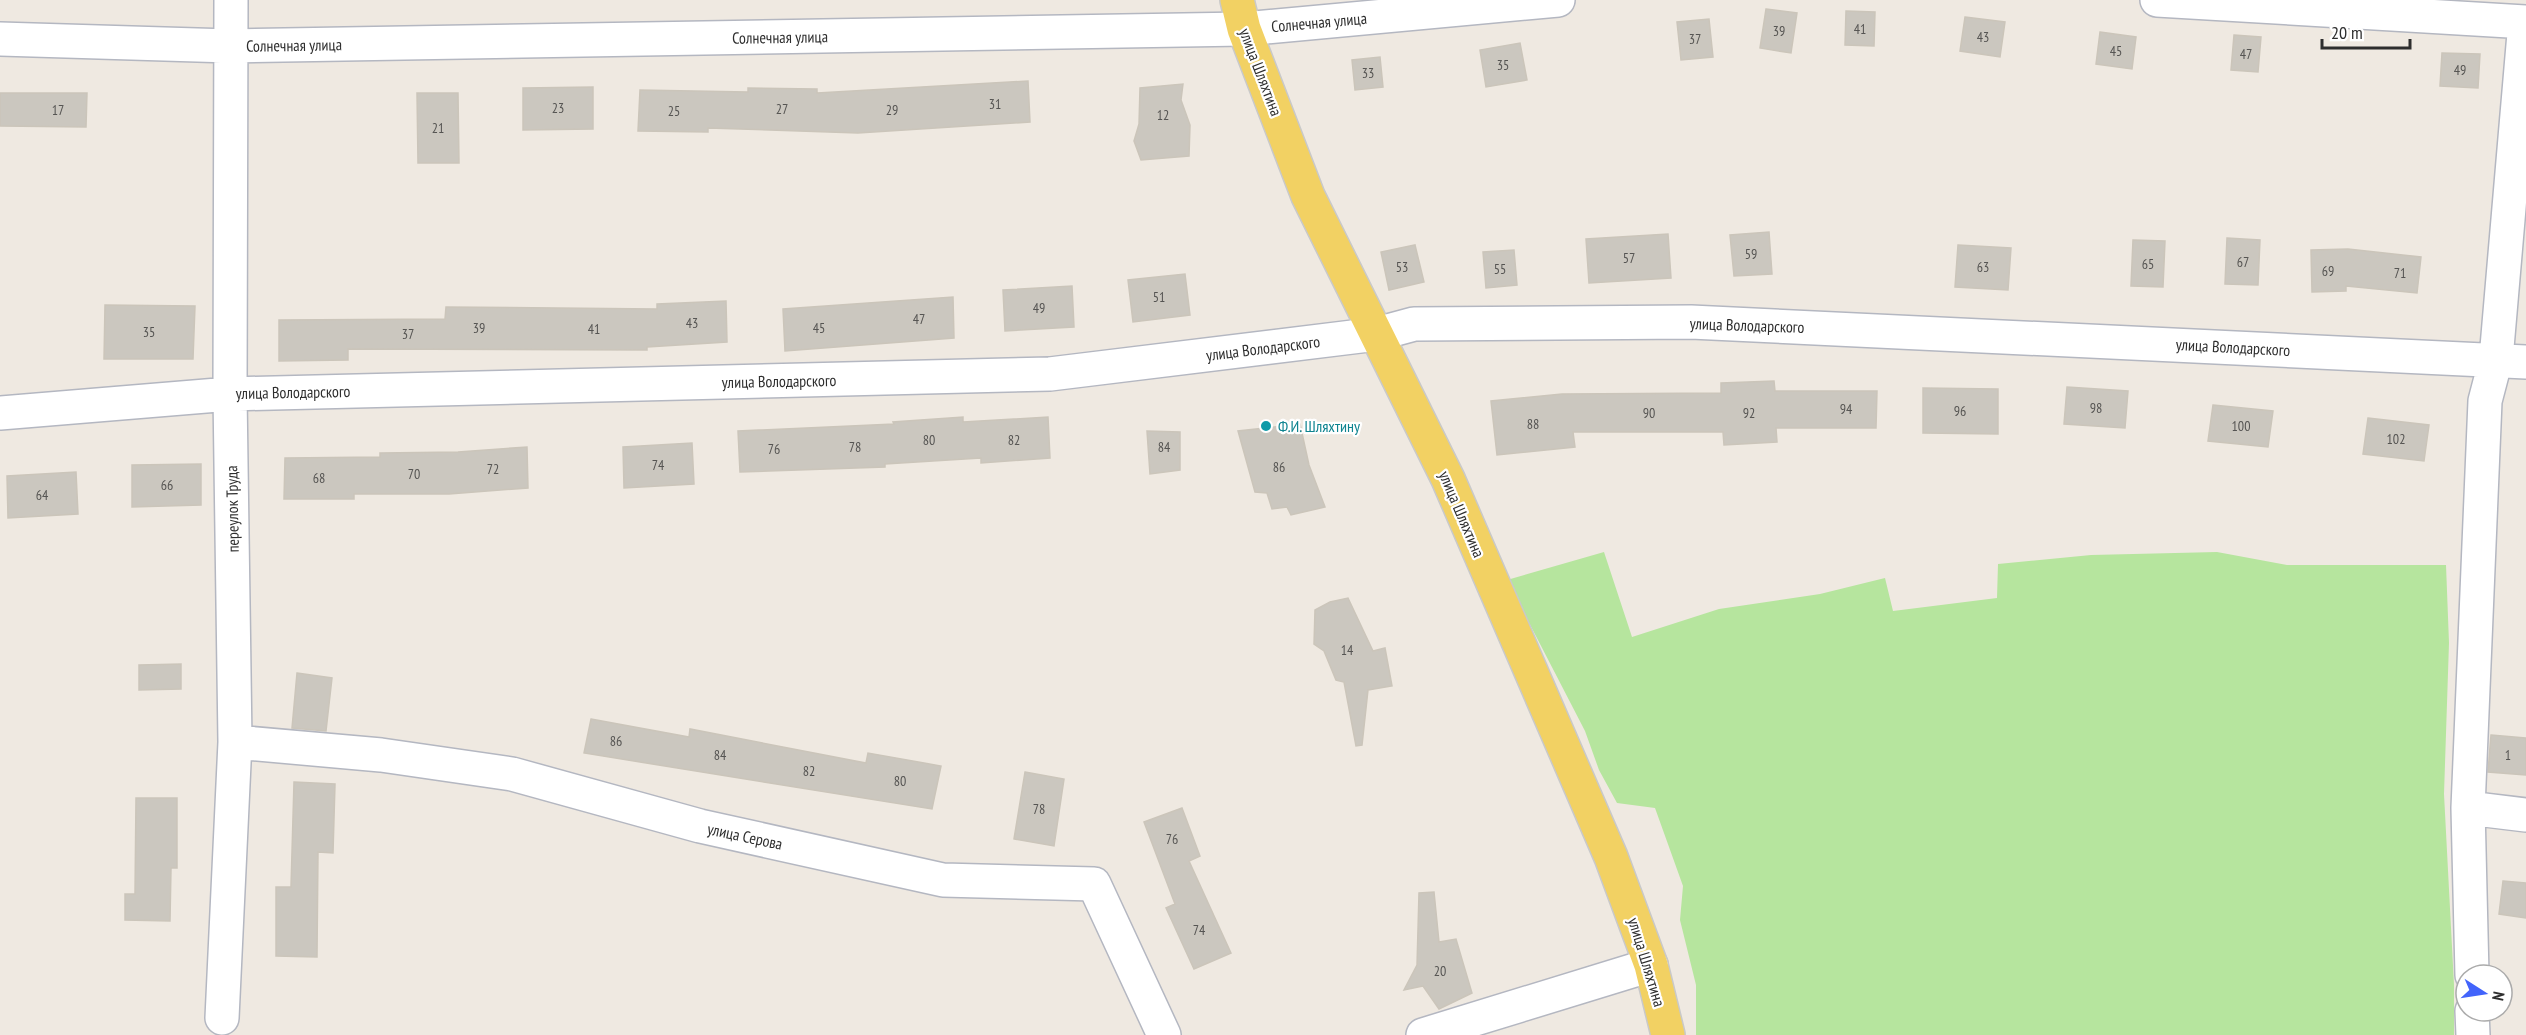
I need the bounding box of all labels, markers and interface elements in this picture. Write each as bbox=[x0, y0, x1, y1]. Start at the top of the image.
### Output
street label: Солнечная улица bbox=[1270, 8, 1368, 36]
scale bar bbox=[2322, 12, 2410, 50]
house number: 41 bbox=[1854, 20, 1866, 38]
text: 20 m bbox=[2331, 21, 2363, 44]
house number: 39 bbox=[1773, 22, 1785, 40]
street label: улица Шляхтина bbox=[1235, 25, 1287, 119]
street label: Солнечная улица bbox=[732, 26, 828, 48]
house number: 43 bbox=[1977, 28, 1989, 46]
house number: 37 bbox=[1689, 30, 1701, 48]
street label: Солнечная улица bbox=[246, 34, 342, 56]
house number: 45 bbox=[2110, 42, 2122, 60]
house number: 47 bbox=[2240, 45, 2252, 63]
house number: 35 bbox=[1497, 56, 1509, 74]
house number: 49 bbox=[2454, 61, 2466, 79]
house number: 33 bbox=[1362, 64, 1374, 82]
house number: 31 bbox=[989, 95, 1001, 113]
house number: 23 bbox=[552, 99, 564, 117]
house number: 27 bbox=[776, 100, 788, 118]
house number: 17 bbox=[52, 101, 64, 119]
house number: 29 bbox=[886, 101, 898, 119]
house number: 25 bbox=[668, 102, 680, 120]
house number: 12 bbox=[1157, 106, 1169, 124]
house number: 21 bbox=[432, 119, 444, 137]
house number: 59 bbox=[1745, 245, 1757, 263]
house number: 57 bbox=[1623, 249, 1635, 267]
house number: 67 bbox=[2237, 253, 2249, 271]
house number: 65 bbox=[2142, 255, 2154, 273]
house number: 53 bbox=[1396, 258, 1408, 276]
house number: 63 bbox=[1977, 258, 1989, 276]
house number: 55 bbox=[1494, 260, 1506, 278]
house number: 69 bbox=[2322, 262, 2334, 280]
house number: 71 bbox=[2394, 264, 2406, 282]
house number: 51 bbox=[1153, 288, 1165, 306]
house number: 49 bbox=[1033, 299, 1045, 317]
house number: 47 bbox=[913, 310, 925, 328]
street label: улица Володарского bbox=[1689, 313, 1805, 337]
house number: 43 bbox=[686, 314, 698, 332]
house number: 39 bbox=[473, 319, 485, 337]
house number: 45 bbox=[813, 319, 825, 337]
house number: 41 bbox=[588, 320, 600, 338]
house number: 35 bbox=[143, 323, 155, 341]
house number: 37 bbox=[402, 325, 414, 343]
street label: улица Володарского bbox=[1205, 331, 1321, 365]
street label: улица Володарского bbox=[2175, 334, 2291, 360]
street label: улица Володарского bbox=[722, 370, 837, 392]
street label: улица Володарского bbox=[236, 381, 351, 403]
house number: 98 bbox=[2090, 399, 2102, 417]
house number: 94 bbox=[1840, 400, 1853, 418]
house number: 96 bbox=[1954, 402, 1966, 420]
house number: 90 bbox=[1643, 404, 1655, 422]
house number: 92 bbox=[1743, 404, 1755, 422]
house number: 88 bbox=[1527, 415, 1539, 433]
place label: Ф.И. Шляхтину bbox=[1278, 416, 1360, 436]
house number: 100 bbox=[2232, 417, 2250, 435]
marker: Ф.И. Шляхтину bbox=[1259, 419, 1273, 433]
house number: 102 bbox=[2387, 430, 2405, 448]
house number: 80 bbox=[923, 431, 935, 449]
house number: 82 bbox=[1008, 431, 1020, 449]
house number: 78 bbox=[849, 438, 861, 456]
house number: 84 bbox=[1158, 438, 1171, 456]
house number: 76 bbox=[768, 440, 780, 458]
house number: 74 bbox=[652, 456, 665, 474]
house number: 86 bbox=[1273, 458, 1285, 476]
house number: 72 bbox=[487, 460, 499, 478]
street label: переулок Труда bbox=[221, 465, 243, 553]
house number: 70 bbox=[408, 465, 420, 483]
street label: улица Шляхтина bbox=[1435, 468, 1489, 560]
house number: 68 bbox=[313, 469, 325, 487]
house number: 66 bbox=[161, 476, 173, 494]
house number: 64 bbox=[36, 486, 49, 504]
house number: 14 bbox=[1341, 641, 1354, 659]
house number: 86 bbox=[610, 732, 622, 750]
house number: 84 bbox=[714, 746, 727, 764]
house number: 1 bbox=[2505, 746, 2511, 764]
house number: 82 bbox=[803, 762, 815, 780]
house number: 80 bbox=[894, 772, 906, 790]
house number: 78 bbox=[1033, 800, 1045, 818]
street label: улица Серова bbox=[706, 818, 784, 854]
house number: 76 bbox=[1166, 830, 1178, 848]
street label: улица Шляхтина bbox=[1624, 915, 1670, 1009]
house number: 74 bbox=[1193, 921, 1206, 939]
house number: 20 bbox=[1434, 962, 1446, 980]
north arrow bbox=[2454, 963, 2514, 1023]
text: N bbox=[2488, 990, 2509, 1002]

